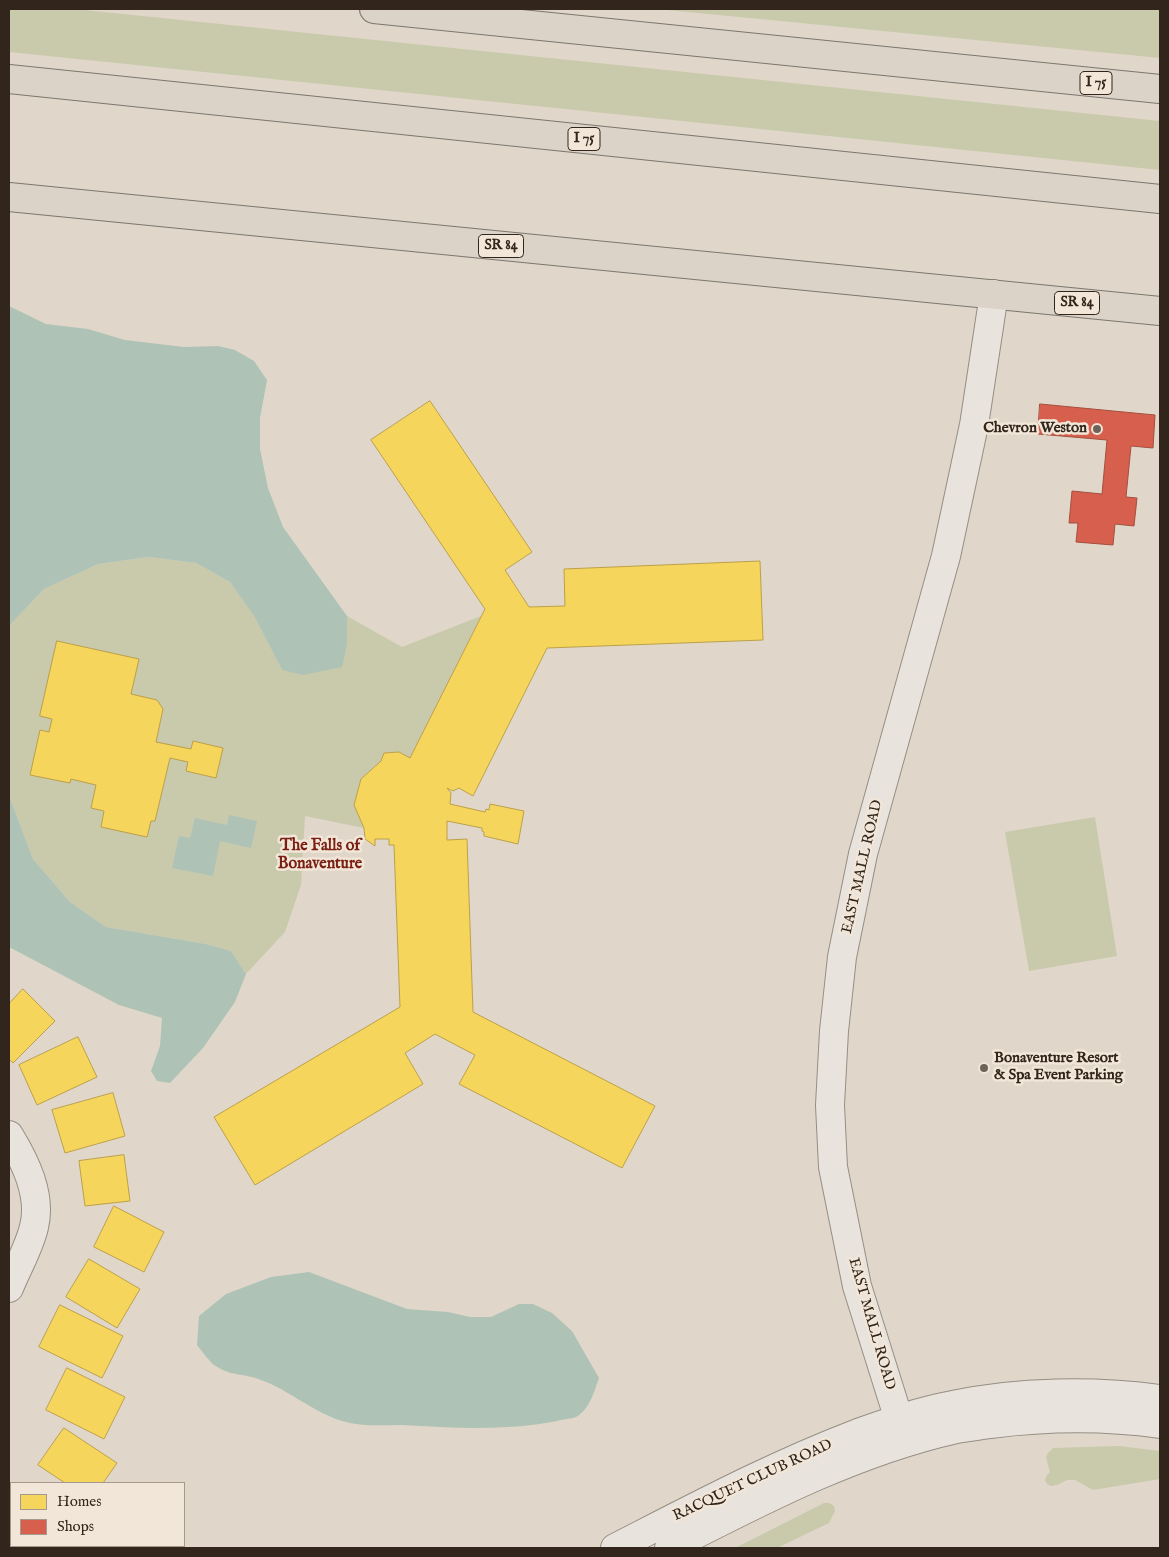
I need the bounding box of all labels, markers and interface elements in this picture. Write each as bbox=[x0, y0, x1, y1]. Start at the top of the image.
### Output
road number: I 75 bbox=[1080, 72, 1112, 95]
road number: I 75 bbox=[568, 128, 600, 150]
road number: SR 84 bbox=[478, 235, 524, 258]
road number: SR 84 bbox=[1054, 292, 1100, 314]
place label: Chevron Weston bbox=[983, 420, 1087, 438]
marker: Chevron Weston bbox=[1091, 423, 1103, 435]
street label: EAST MALL ROAD bbox=[839, 798, 887, 936]
district label: The Falls of Bonaventure bbox=[278, 837, 362, 875]
place label: Bonaventure Resort & Spa Event Parking bbox=[994, 1050, 1123, 1085]
marker: Bonaventure Resort & Spa Event Parking bbox=[978, 1062, 990, 1074]
street label: EAST MALL ROAD bbox=[844, 1256, 898, 1392]
street label: RACQUET CLUB ROAD bbox=[670, 1436, 836, 1526]
legend bbox=[10, 1482, 185, 1547]
text: Homes bbox=[57, 1492, 101, 1511]
text: Shops bbox=[57, 1517, 94, 1536]

